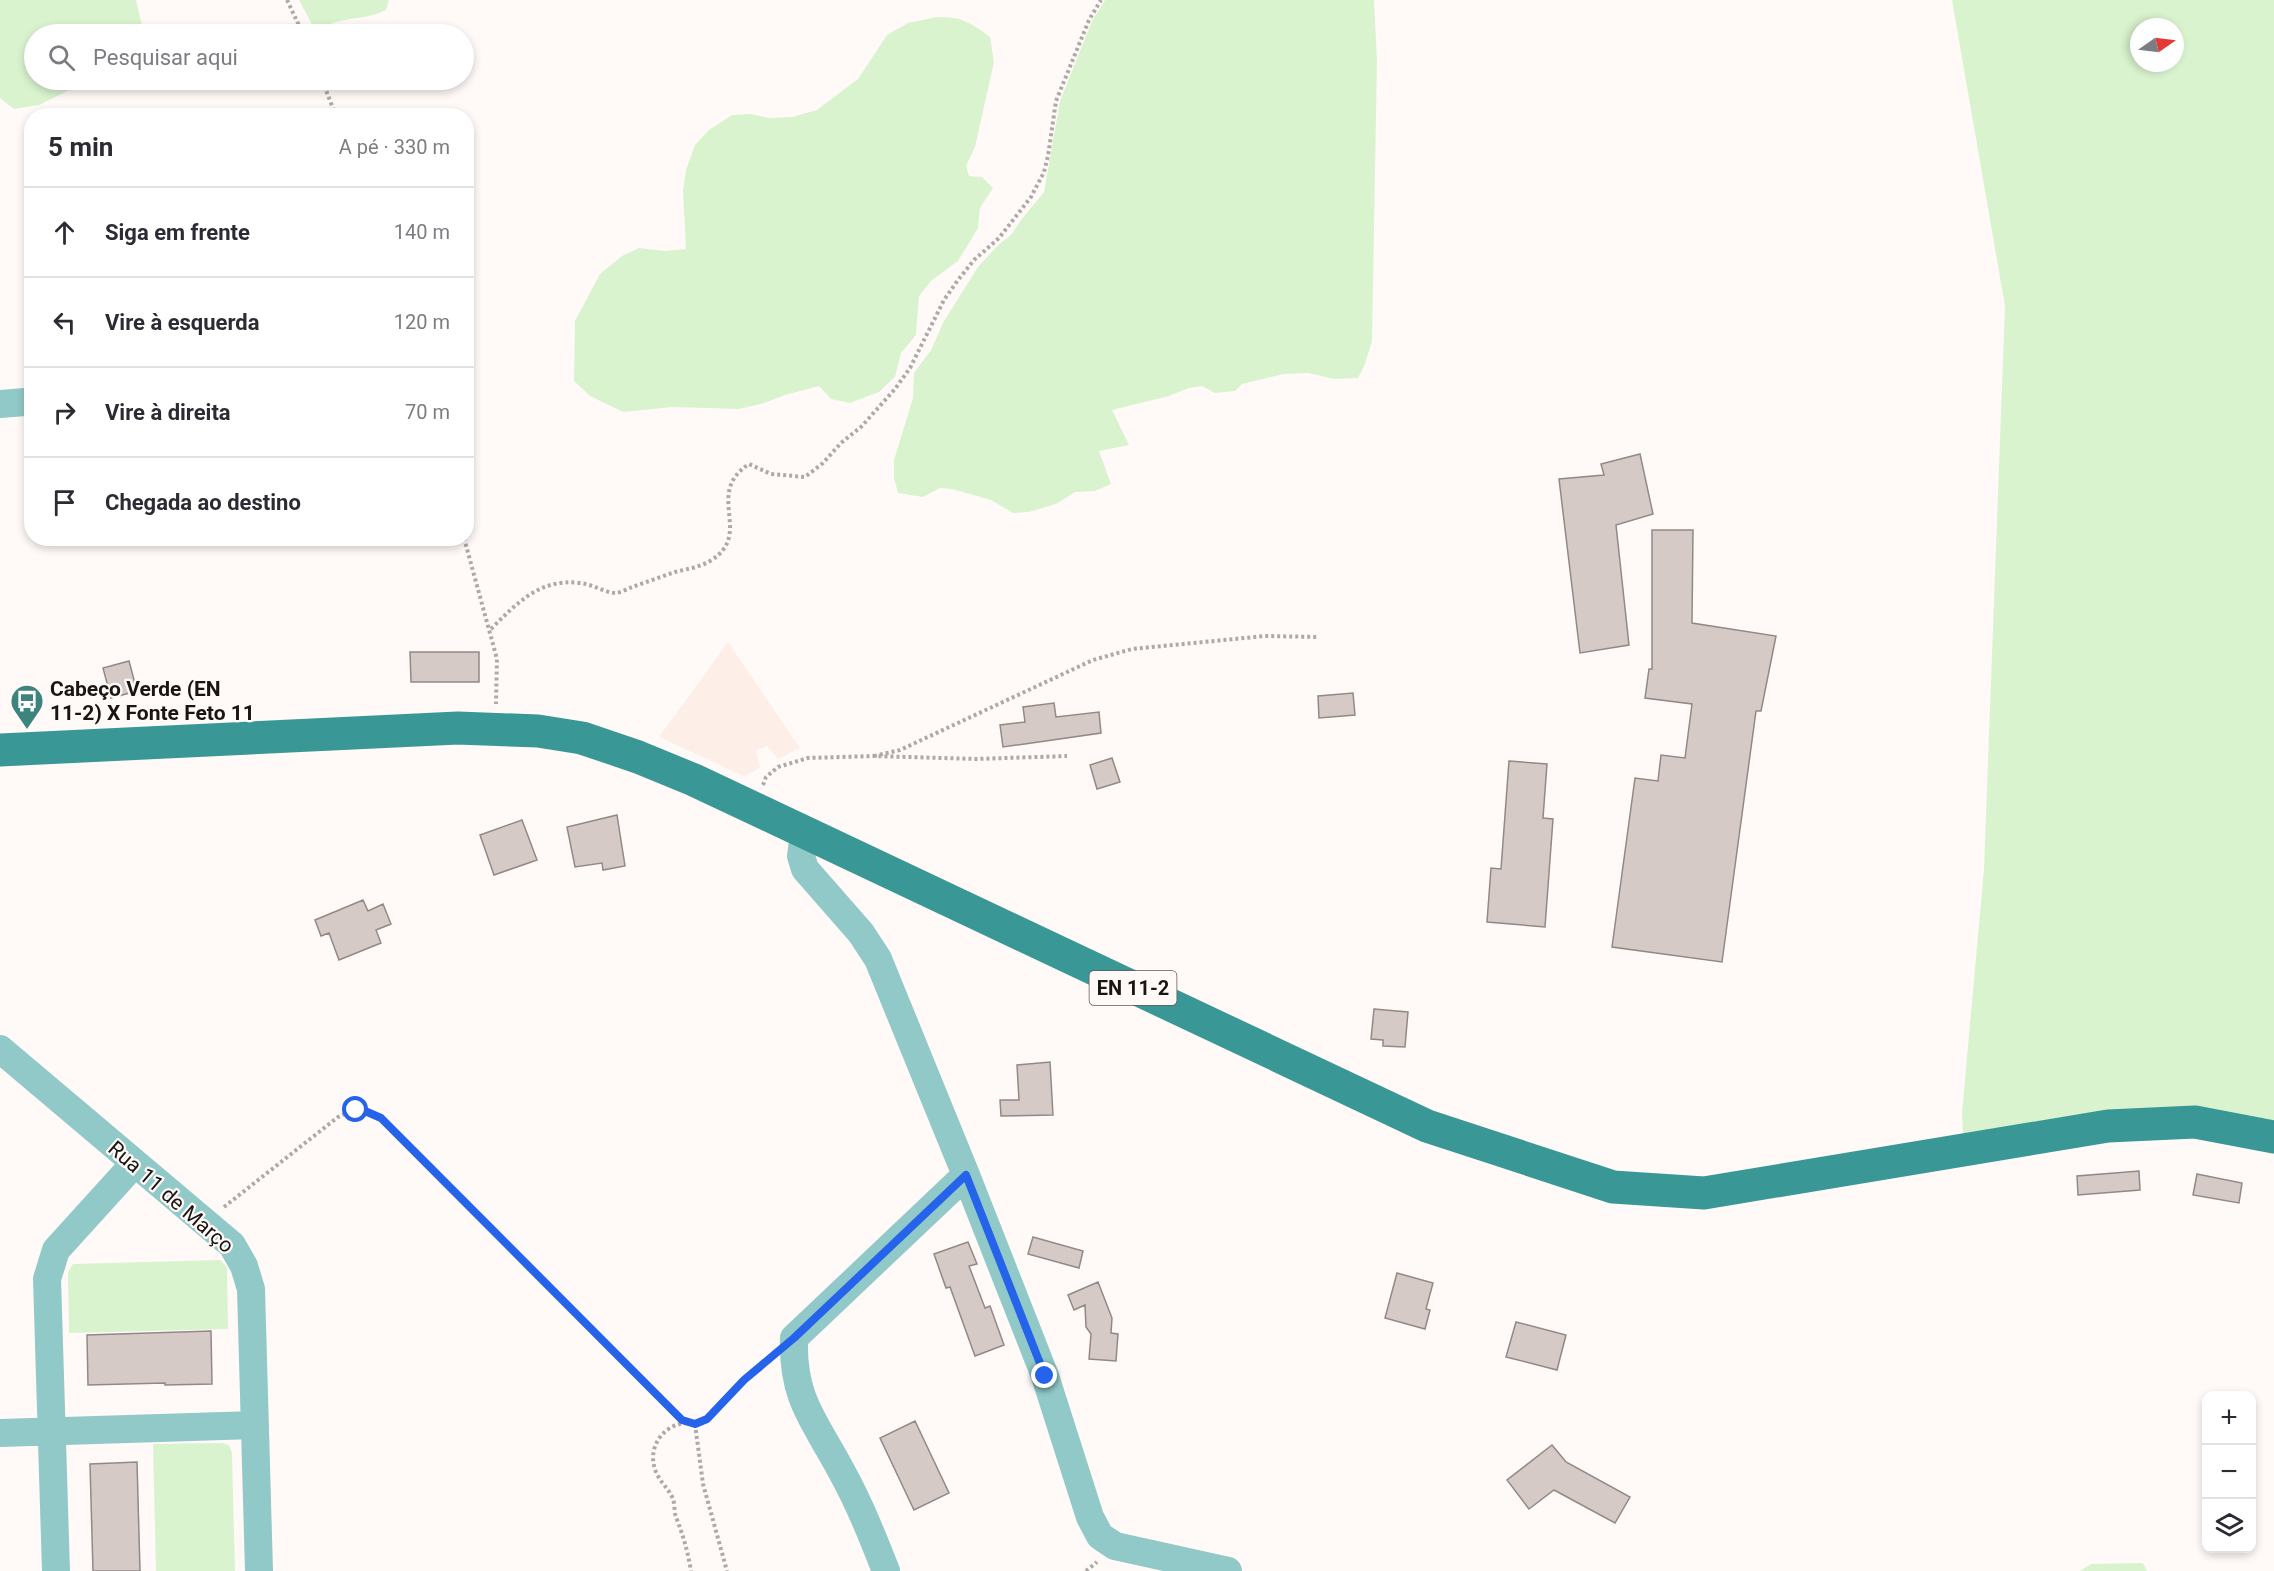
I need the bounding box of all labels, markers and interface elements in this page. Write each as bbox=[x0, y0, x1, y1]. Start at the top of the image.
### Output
north arrow bbox=[2130, 18, 2184, 72]
search box bbox=[24, 24, 474, 90]
icon: search bbox=[45, 41, 78, 74]
text: Pesquisar aqui bbox=[93, 45, 238, 70]
text: 5 min bbox=[48, 132, 113, 162]
text: A pé · 330 m bbox=[339, 135, 450, 159]
icon: ahead bbox=[48, 216, 81, 249]
text: Siga em frente bbox=[105, 220, 250, 245]
text: 140 m bbox=[394, 220, 450, 244]
icon: left bbox=[48, 306, 81, 339]
text: Vire à esquerda bbox=[105, 310, 259, 335]
text: 120 m bbox=[394, 310, 450, 334]
icon: right bbox=[48, 396, 81, 429]
text: Vire à direita bbox=[105, 400, 231, 425]
text: 70 m bbox=[405, 400, 450, 424]
icon: arrive bbox=[48, 486, 81, 519]
text: Chegada ao destino bbox=[105, 490, 301, 515]
place label: Cabeço Verde (EN 11-2) X Fonte Feto 11 bbox=[50, 677, 255, 725]
bus stop icon: Cabeço Verde (EN 11-2) X Fonte Feto 11 bbox=[9, 683, 45, 730]
road number: EN 11-2 bbox=[1090, 971, 1176, 1005]
route start bbox=[342, 1096, 368, 1122]
street label: Rua 11 de Março bbox=[104, 1136, 238, 1258]
route end bbox=[1031, 1362, 1057, 1388]
map controls bbox=[2202, 1391, 2256, 1553]
button: + bbox=[2202, 1391, 2256, 1445]
button: − bbox=[2202, 1445, 2256, 1499]
button: layers bbox=[2202, 1499, 2256, 1553]

